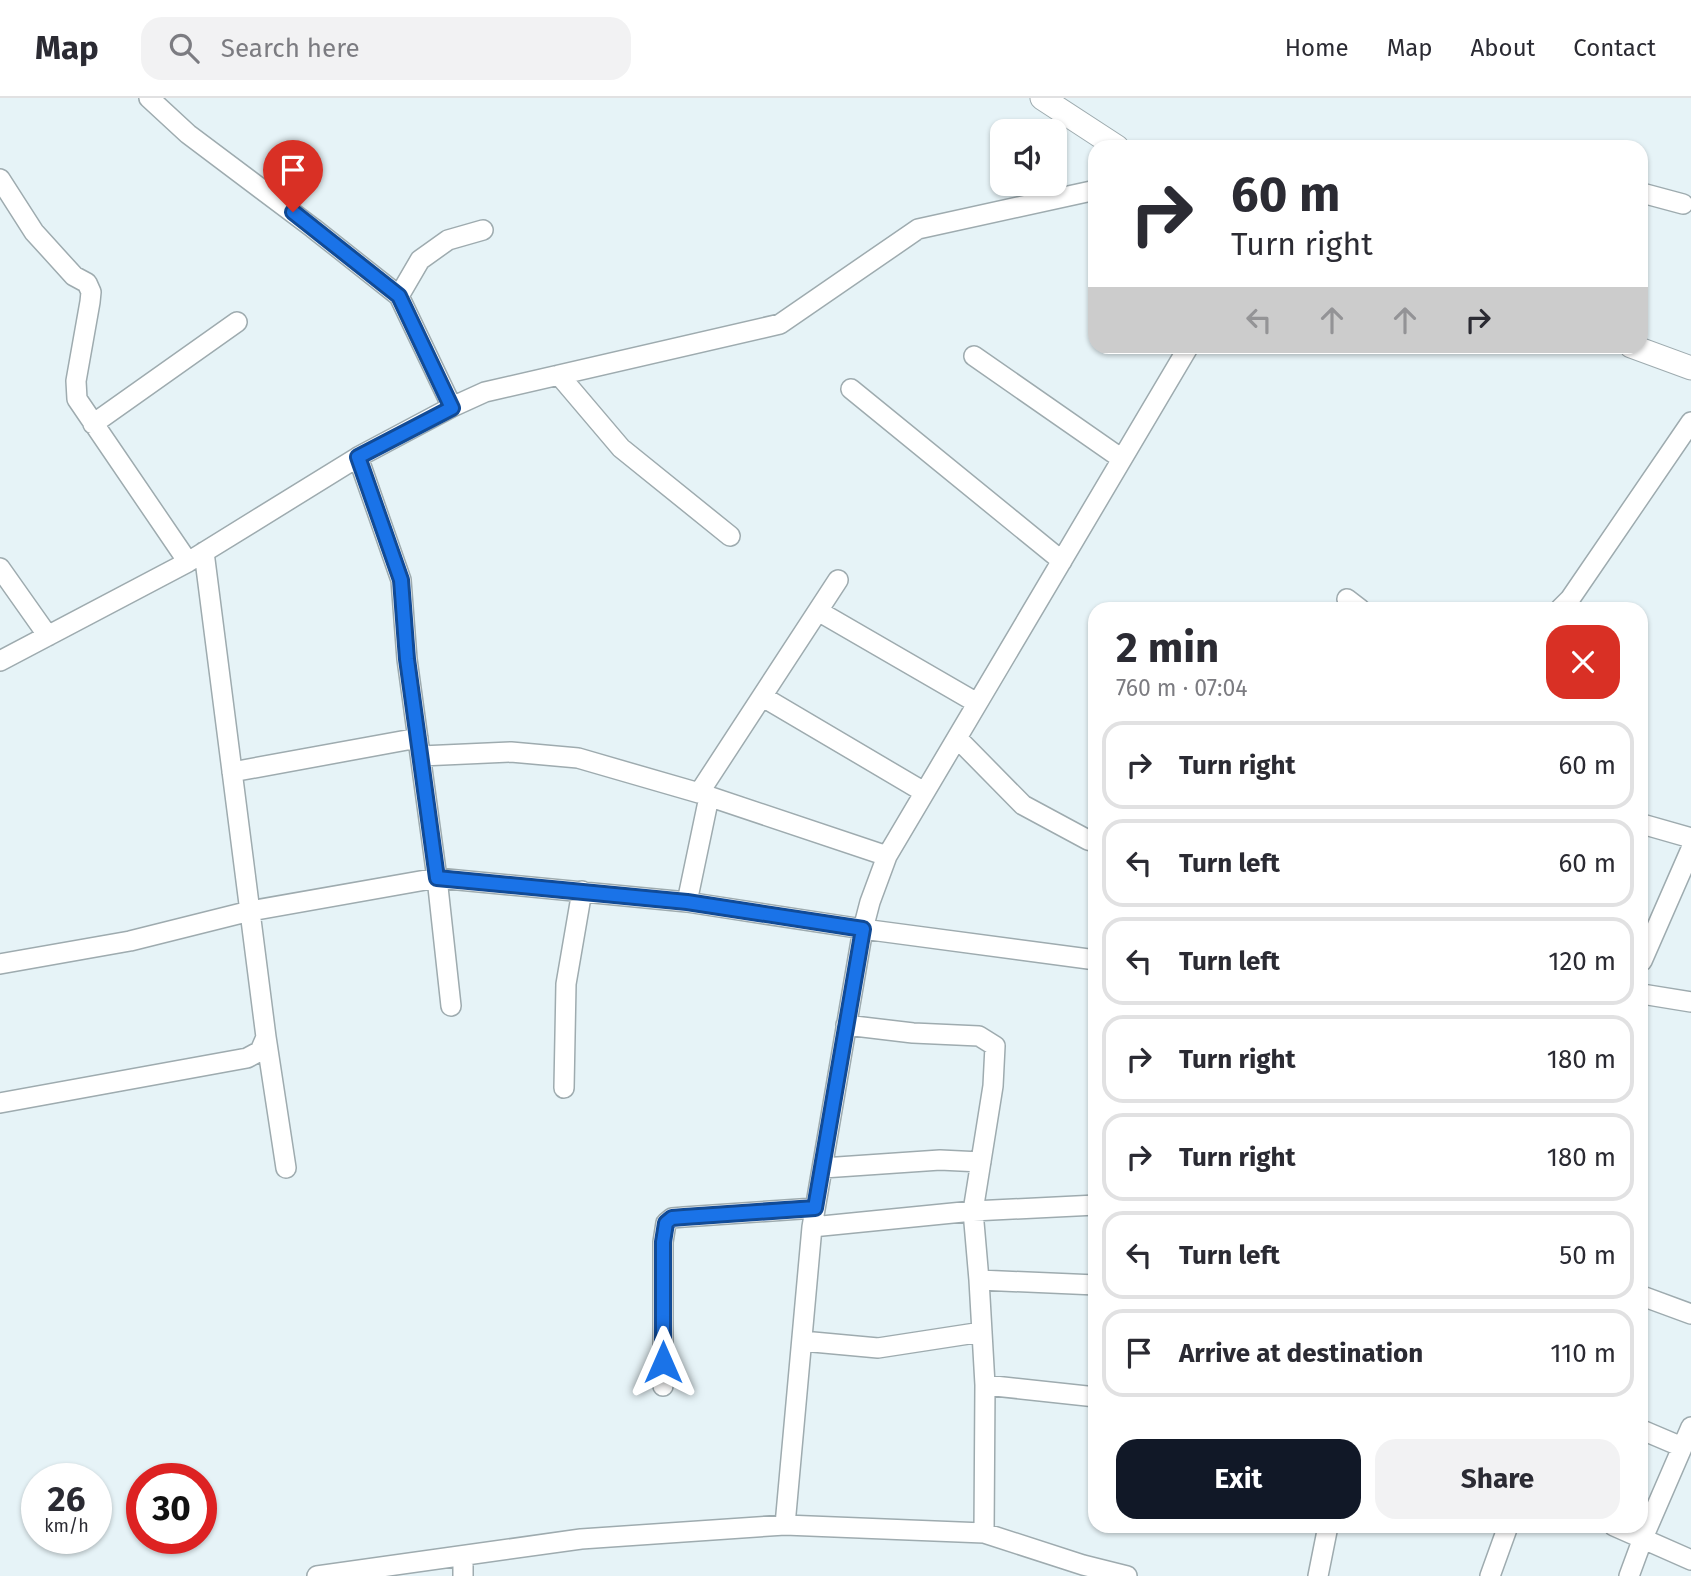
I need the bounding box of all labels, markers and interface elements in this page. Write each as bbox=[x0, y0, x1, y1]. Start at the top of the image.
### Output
search box bbox=[141, 17, 631, 80]
text: Map bbox=[35, 28, 99, 68]
icon: search bbox=[165, 29, 203, 67]
text: Search here bbox=[221, 33, 360, 64]
text: Home bbox=[1285, 34, 1349, 62]
text: Map bbox=[1387, 34, 1433, 62]
text: About bbox=[1471, 34, 1535, 62]
text: Contact bbox=[1573, 34, 1656, 62]
map controls bbox=[990, 119, 1067, 196]
button: sound bbox=[990, 119, 1067, 196]
pin bbox=[263, 140, 323, 212]
icon: arrive bbox=[274, 151, 312, 189]
text: 60 m bbox=[1231, 165, 1340, 224]
icon: right bbox=[1116, 168, 1207, 259]
text: Turn right bbox=[1231, 225, 1373, 263]
icon: left bbox=[1240, 301, 1278, 339]
icon: ahead bbox=[1313, 301, 1351, 339]
icon: ahead bbox=[1386, 301, 1424, 339]
icon: right bbox=[1459, 301, 1497, 339]
text: 2 min bbox=[1116, 623, 1219, 673]
button: close bbox=[1546, 625, 1620, 699]
text: 760 m · 07:04 bbox=[1116, 674, 1247, 702]
icon: right bbox=[1120, 746, 1158, 784]
text: Turn right bbox=[1179, 750, 1296, 781]
text: 60 m bbox=[1558, 750, 1616, 781]
icon: left bbox=[1120, 844, 1158, 882]
text: Turn left bbox=[1179, 848, 1280, 879]
text: 60 m bbox=[1558, 848, 1616, 879]
icon: left bbox=[1120, 942, 1158, 980]
text: Turn left bbox=[1179, 946, 1280, 977]
text: 120 m bbox=[1548, 946, 1616, 977]
icon: right bbox=[1120, 1040, 1158, 1078]
text: Turn right bbox=[1179, 1044, 1296, 1075]
text: 180 m bbox=[1547, 1044, 1616, 1075]
icon: right bbox=[1120, 1138, 1158, 1176]
text: Turn right bbox=[1179, 1142, 1296, 1173]
text: 180 m bbox=[1547, 1142, 1616, 1173]
icon: left bbox=[1120, 1236, 1158, 1274]
text: Turn left bbox=[1179, 1240, 1280, 1271]
text: 50 m bbox=[1559, 1240, 1616, 1271]
position arrow bbox=[626, 1325, 700, 1399]
icon: arrive bbox=[1120, 1334, 1158, 1372]
text: Arrive at destination bbox=[1179, 1338, 1423, 1369]
text: 110 m bbox=[1550, 1338, 1616, 1369]
button: Exit bbox=[1116, 1439, 1361, 1519]
button: Share bbox=[1375, 1439, 1620, 1519]
speed limit sign: 30 bbox=[126, 1463, 217, 1554]
text: 26 bbox=[48, 1478, 85, 1520]
text: km/h bbox=[44, 1515, 89, 1537]

